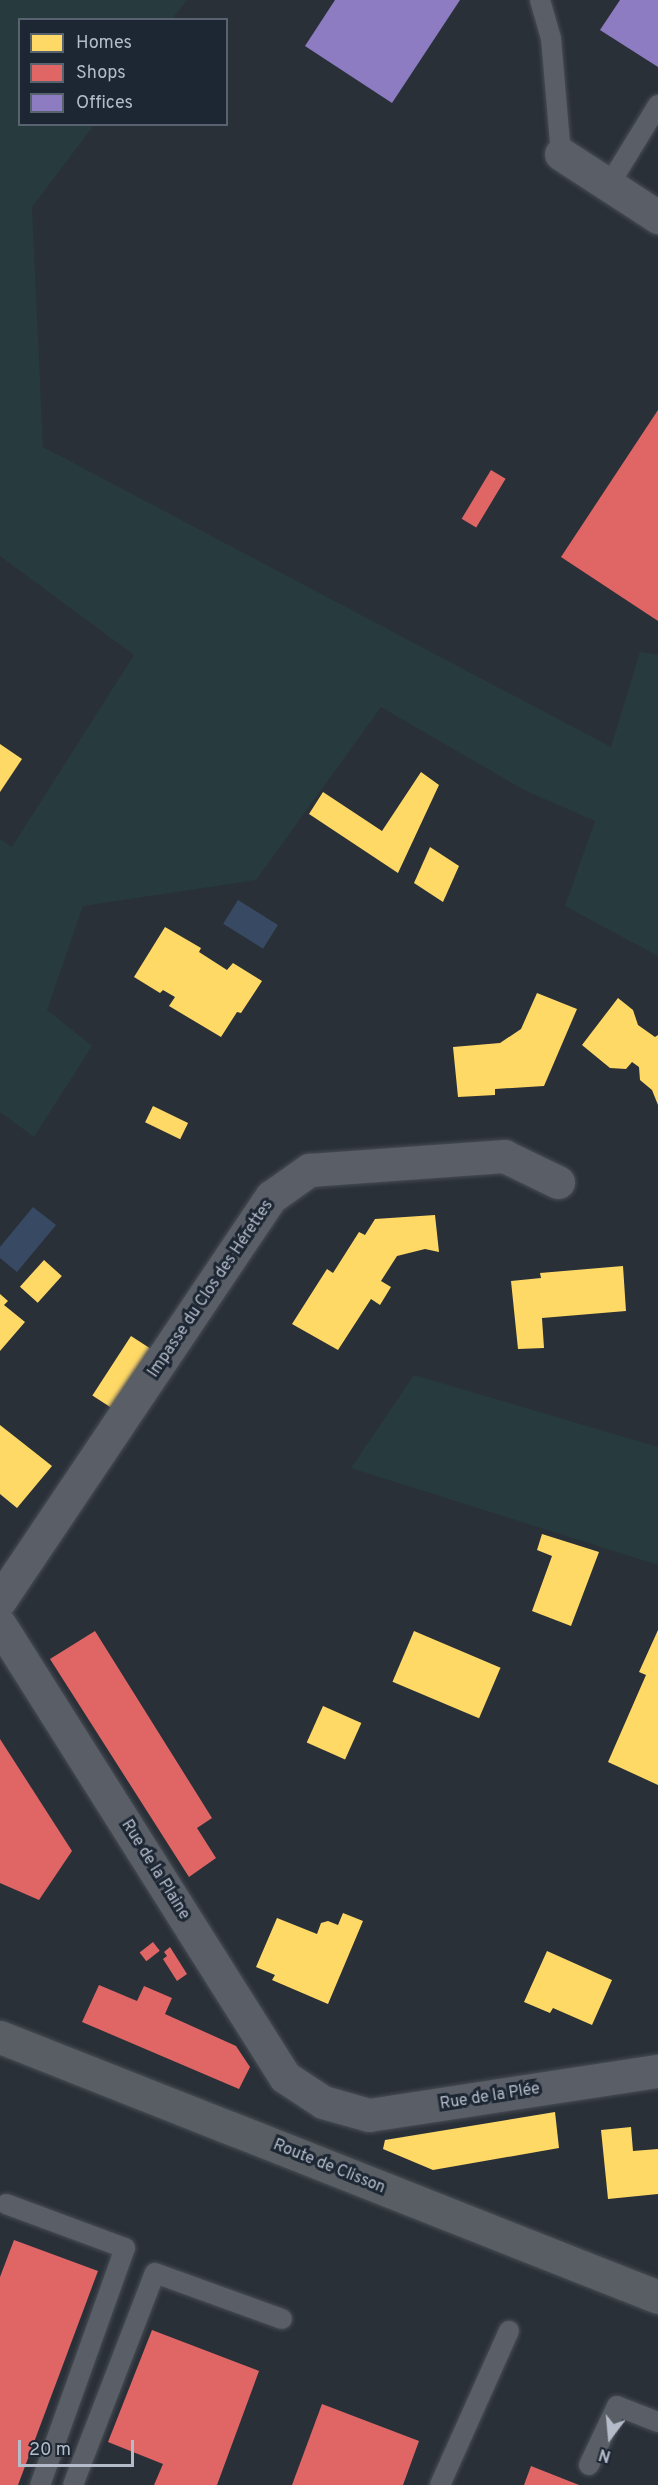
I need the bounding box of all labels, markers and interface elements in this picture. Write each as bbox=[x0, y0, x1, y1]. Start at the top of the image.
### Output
legend bbox=[18, 18, 228, 126]
text: Homes bbox=[76, 32, 132, 55]
text: Shops bbox=[76, 62, 126, 85]
text: Offices bbox=[76, 92, 133, 115]
street label: Impasse du Clos des Hérettes bbox=[144, 1197, 278, 1381]
street label: Rue de la Plaine bbox=[117, 1817, 193, 1923]
street label: Rue de la Plée bbox=[439, 2080, 541, 2114]
street label: Route de Clisson bbox=[270, 2136, 388, 2198]
north arrow bbox=[580, 2407, 640, 2467]
scale bar bbox=[21, 2428, 136, 2466]
text: 20 m bbox=[29, 2439, 71, 2462]
text: N bbox=[597, 2443, 613, 2466]

